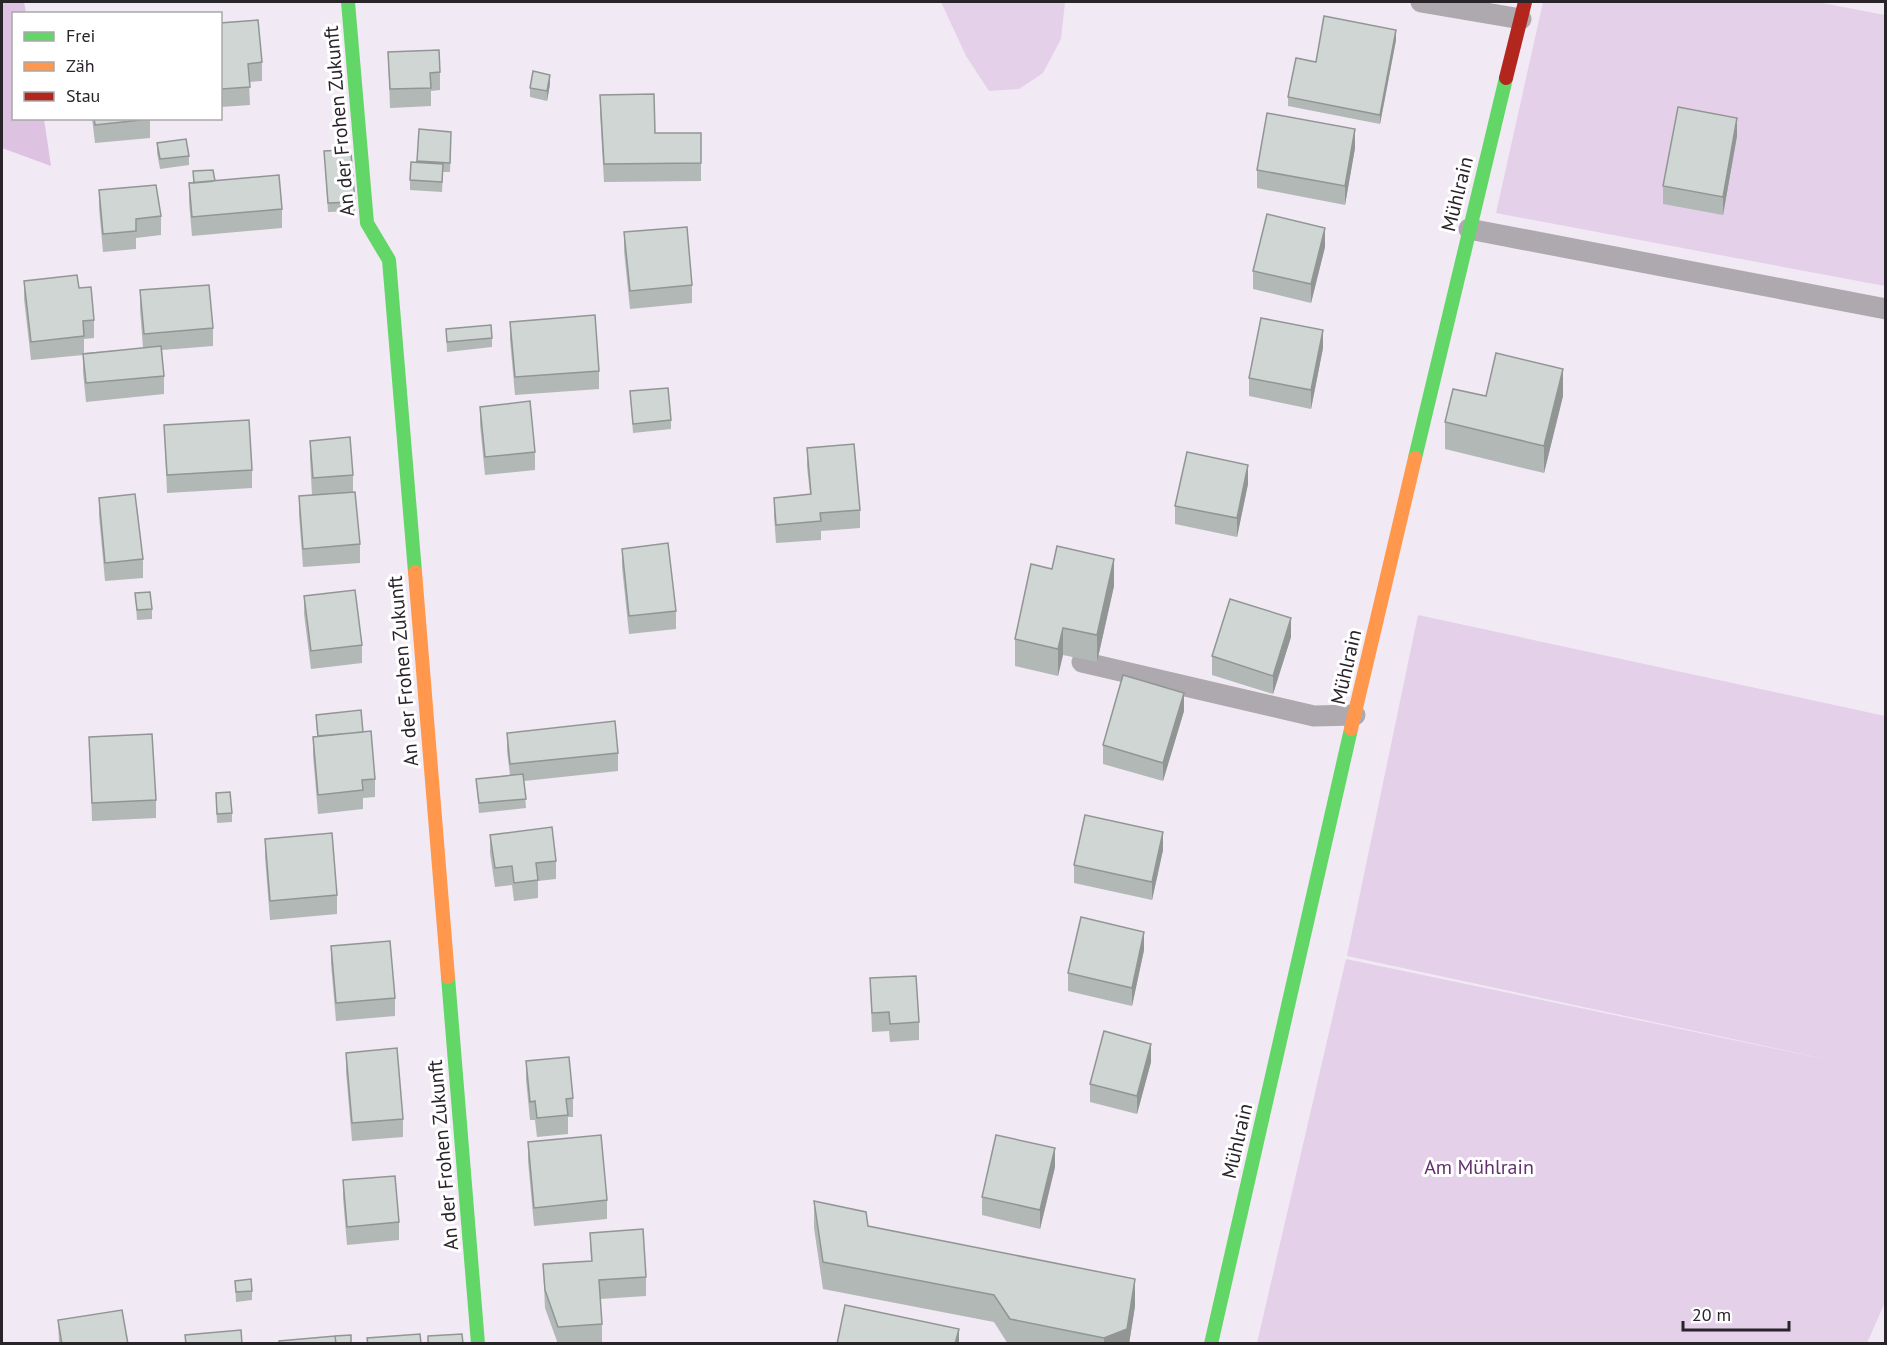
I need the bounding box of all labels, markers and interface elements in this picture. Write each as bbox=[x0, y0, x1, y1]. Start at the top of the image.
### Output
legend bbox=[12, 12, 222, 120]
text: Frei bbox=[66, 24, 95, 47]
street label: An der Frohen Zukunft bbox=[318, 24, 360, 217]
text: Zäh bbox=[66, 54, 95, 77]
text: Stau bbox=[66, 84, 100, 107]
street label: Mühlrain bbox=[1435, 154, 1479, 234]
street label: An der Frohen Zukunft bbox=[382, 574, 424, 767]
street label: Mühlrain bbox=[1325, 627, 1367, 707]
street label: An der Frohen Zukunft bbox=[422, 1058, 464, 1251]
street label: Mühlrain bbox=[1216, 1101, 1258, 1181]
park label: Am Mühlrain bbox=[1424, 1154, 1534, 1180]
scale bar bbox=[1683, 1294, 1790, 1332]
text: 20 m bbox=[1692, 1303, 1731, 1326]

